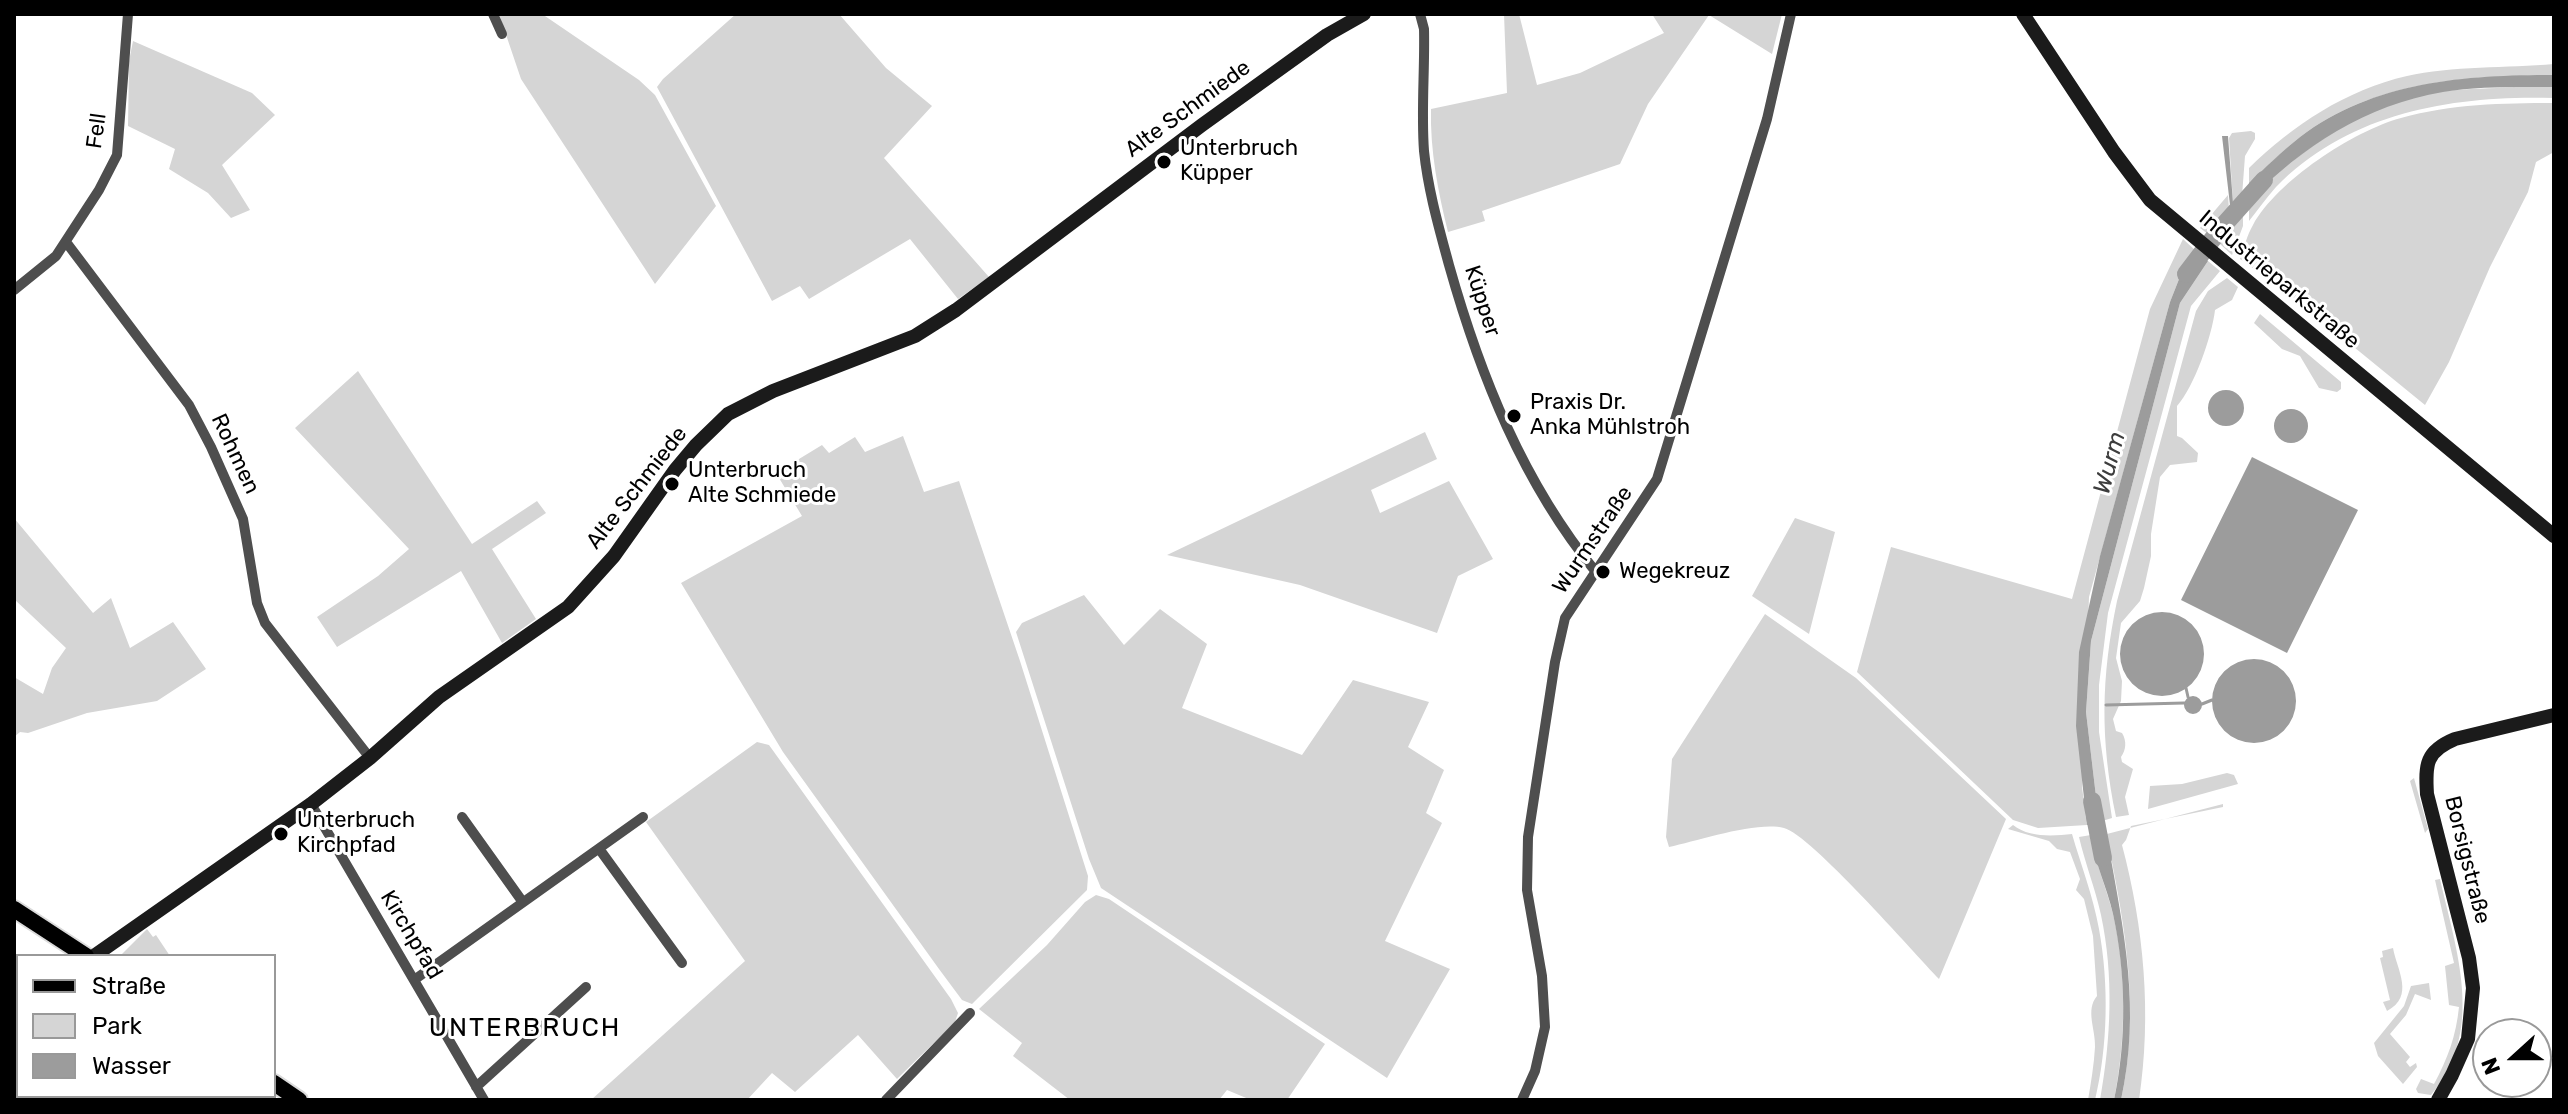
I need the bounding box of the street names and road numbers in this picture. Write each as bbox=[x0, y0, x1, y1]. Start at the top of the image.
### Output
street label: Alte Schmiede bbox=[1120, 55, 1256, 163]
street label: Fell bbox=[81, 112, 113, 150]
street label: Industrieparkstraße bbox=[2193, 205, 2365, 355]
street label: Küpper bbox=[1458, 262, 1506, 340]
street label: Rohmen bbox=[205, 410, 265, 498]
street label: Alte Schmiede bbox=[581, 421, 693, 555]
street label: Wurmstraße bbox=[1547, 481, 1639, 599]
street label: Borsigstraße bbox=[2438, 793, 2496, 927]
street label: Kirchpfad bbox=[374, 886, 448, 984]

